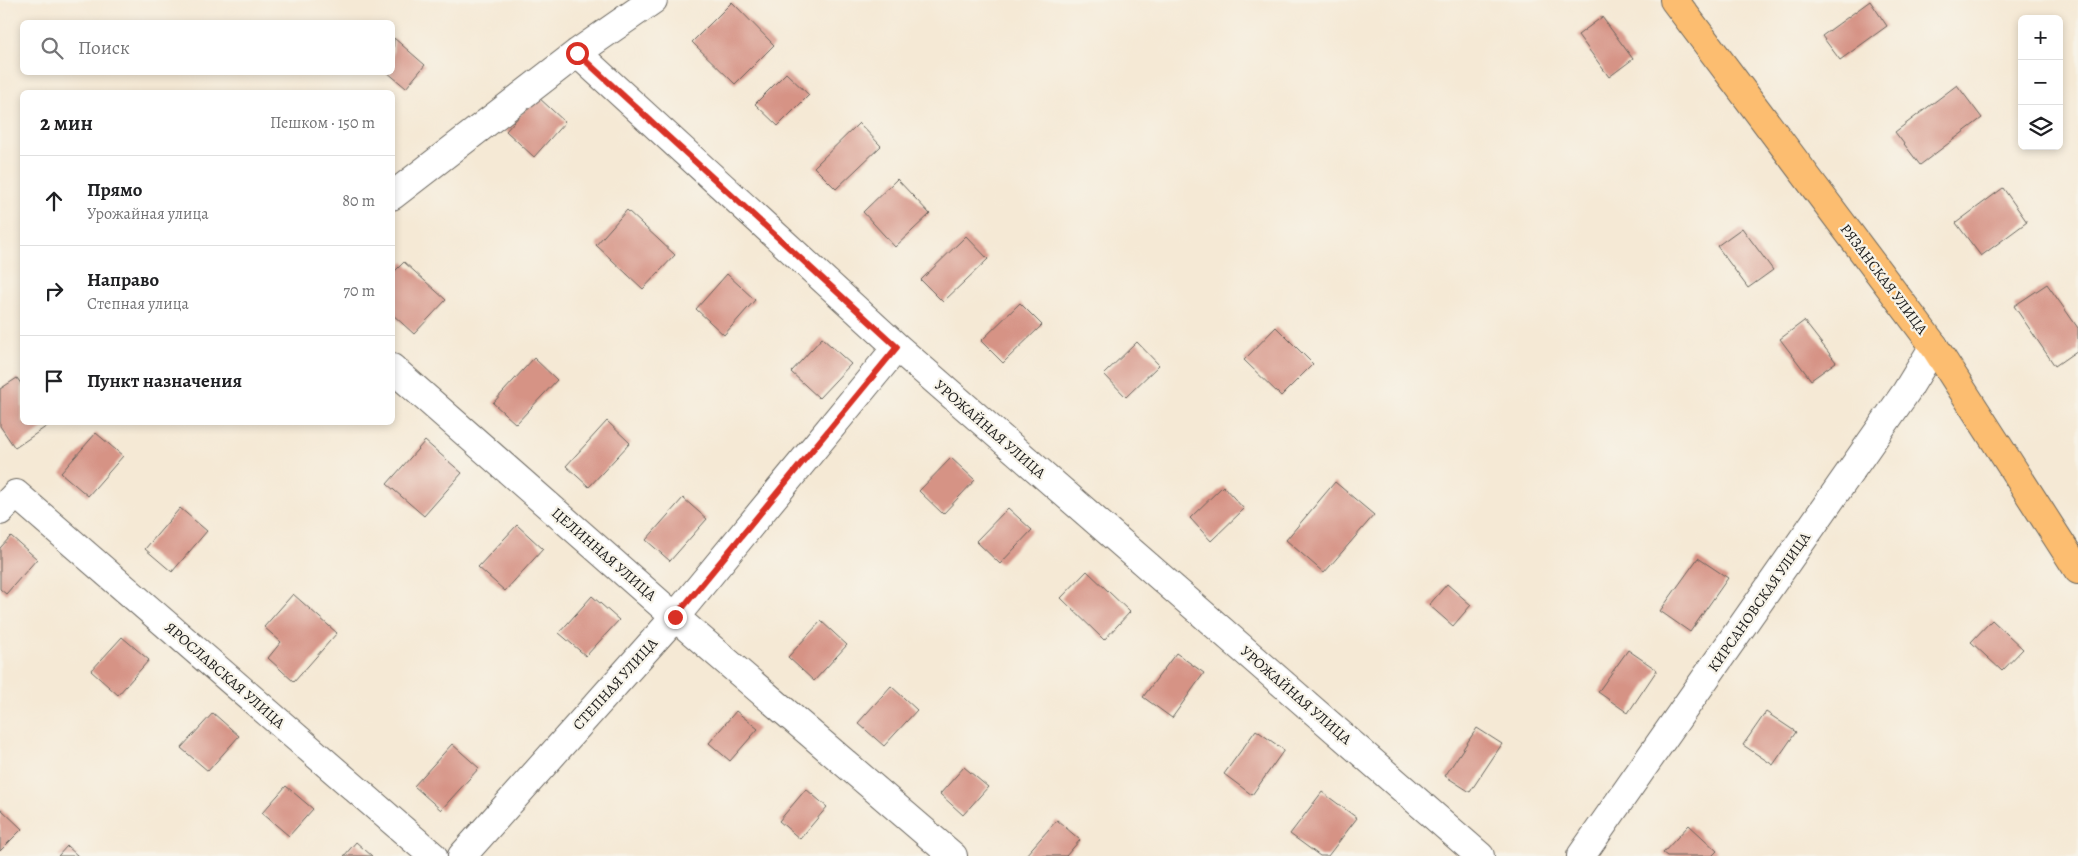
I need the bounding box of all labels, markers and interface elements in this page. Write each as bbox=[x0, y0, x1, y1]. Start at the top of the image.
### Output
map controls bbox=[2018, 15, 2063, 150]
button: + bbox=[2018, 15, 2063, 60]
search box bbox=[20, 20, 395, 75]
icon: search bbox=[38, 34, 66, 62]
text: Поиск bbox=[78, 35, 130, 61]
route start bbox=[566, 42, 589, 65]
button: − bbox=[2018, 60, 2063, 105]
button: layers bbox=[2018, 105, 2063, 150]
text: 2 мин bbox=[40, 109, 93, 137]
text: Пешком · 150 m bbox=[270, 112, 375, 134]
text: Прямо bbox=[87, 177, 142, 203]
icon: ahead bbox=[40, 187, 68, 215]
text: 80 m bbox=[342, 190, 375, 212]
text: Урожайная улица bbox=[87, 203, 209, 225]
street label: РЯЗАНСКАЯ УЛИЦА bbox=[1836, 220, 1932, 339]
text: Направо bbox=[87, 267, 159, 293]
icon: right bbox=[40, 277, 68, 305]
text: 70 m bbox=[343, 280, 375, 302]
text: Степная улица bbox=[87, 293, 189, 315]
icon: arrive bbox=[40, 367, 68, 395]
text: Пункт назначения bbox=[87, 368, 242, 394]
street label: УРОЖАЙНАЯ УЛИЦА bbox=[930, 375, 1050, 483]
street label: ЦЕЛИННАЯ УЛИЦА bbox=[547, 503, 661, 605]
street label: КИРСАНОВСКАЯ УЛИЦА bbox=[1703, 528, 1815, 676]
route end bbox=[664, 606, 687, 629]
street label: ЯРОСЛАВСКАЯ УЛИЦА bbox=[161, 617, 289, 733]
street label: СТЕПНАЯ УЛИЦА bbox=[568, 633, 662, 734]
street label: УРОЖАЙНАЯ УЛИЦА bbox=[1236, 641, 1356, 749]

